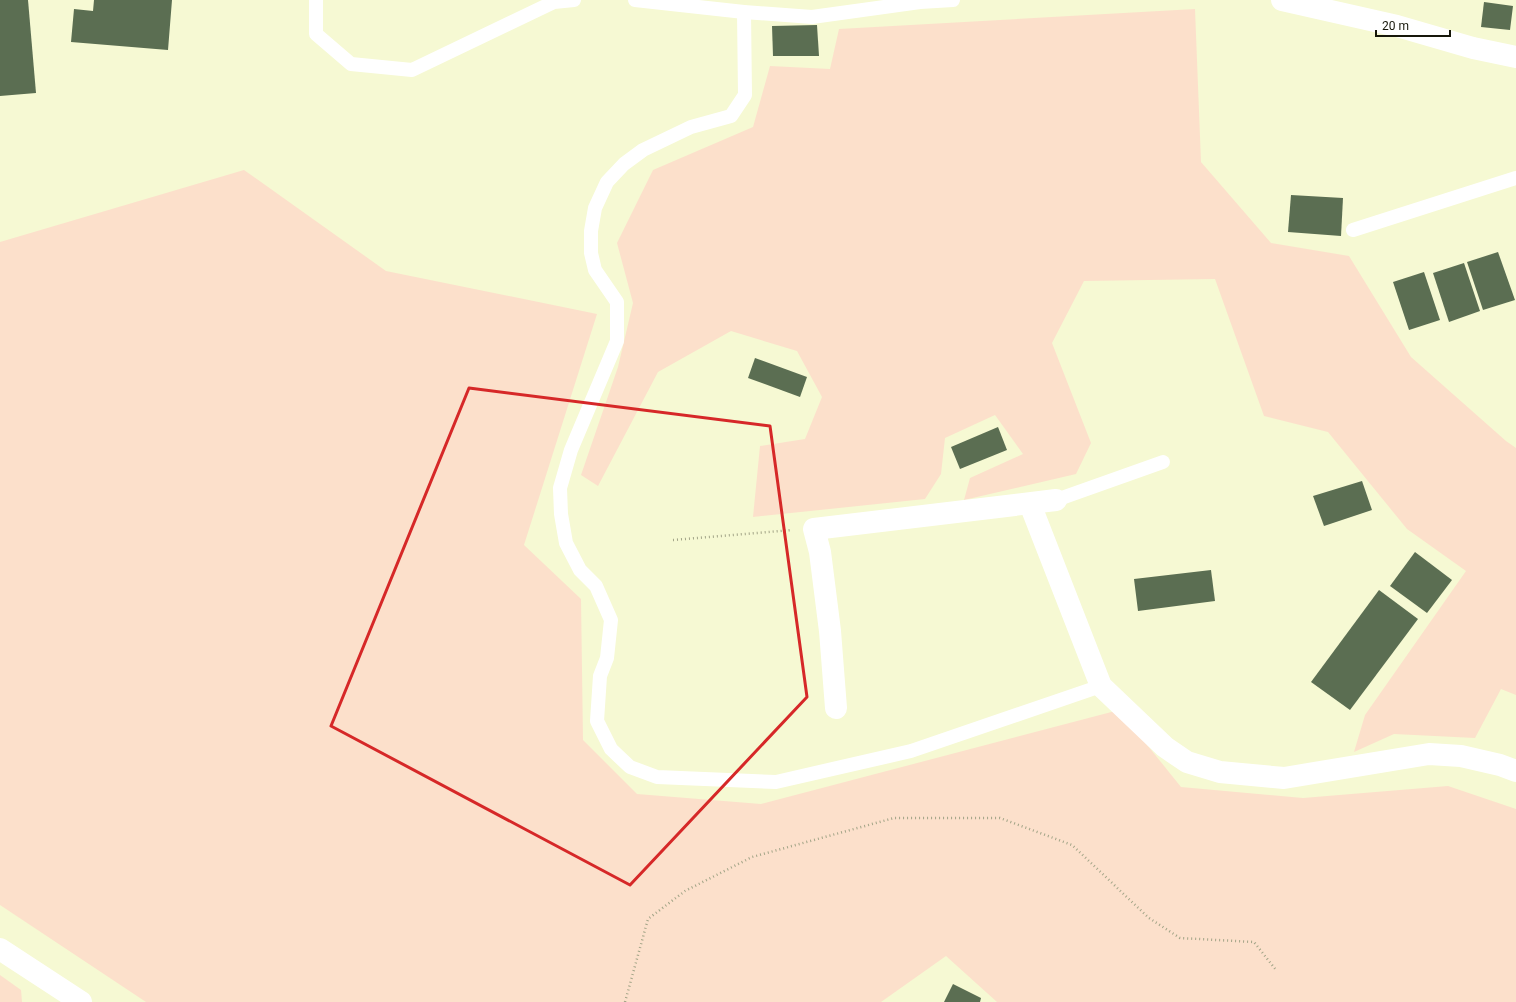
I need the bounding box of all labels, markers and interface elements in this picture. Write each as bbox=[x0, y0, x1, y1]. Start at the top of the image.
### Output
scale bar bbox=[1376, 12, 1450, 38]
text: 20 m bbox=[1382, 19, 1409, 33]

